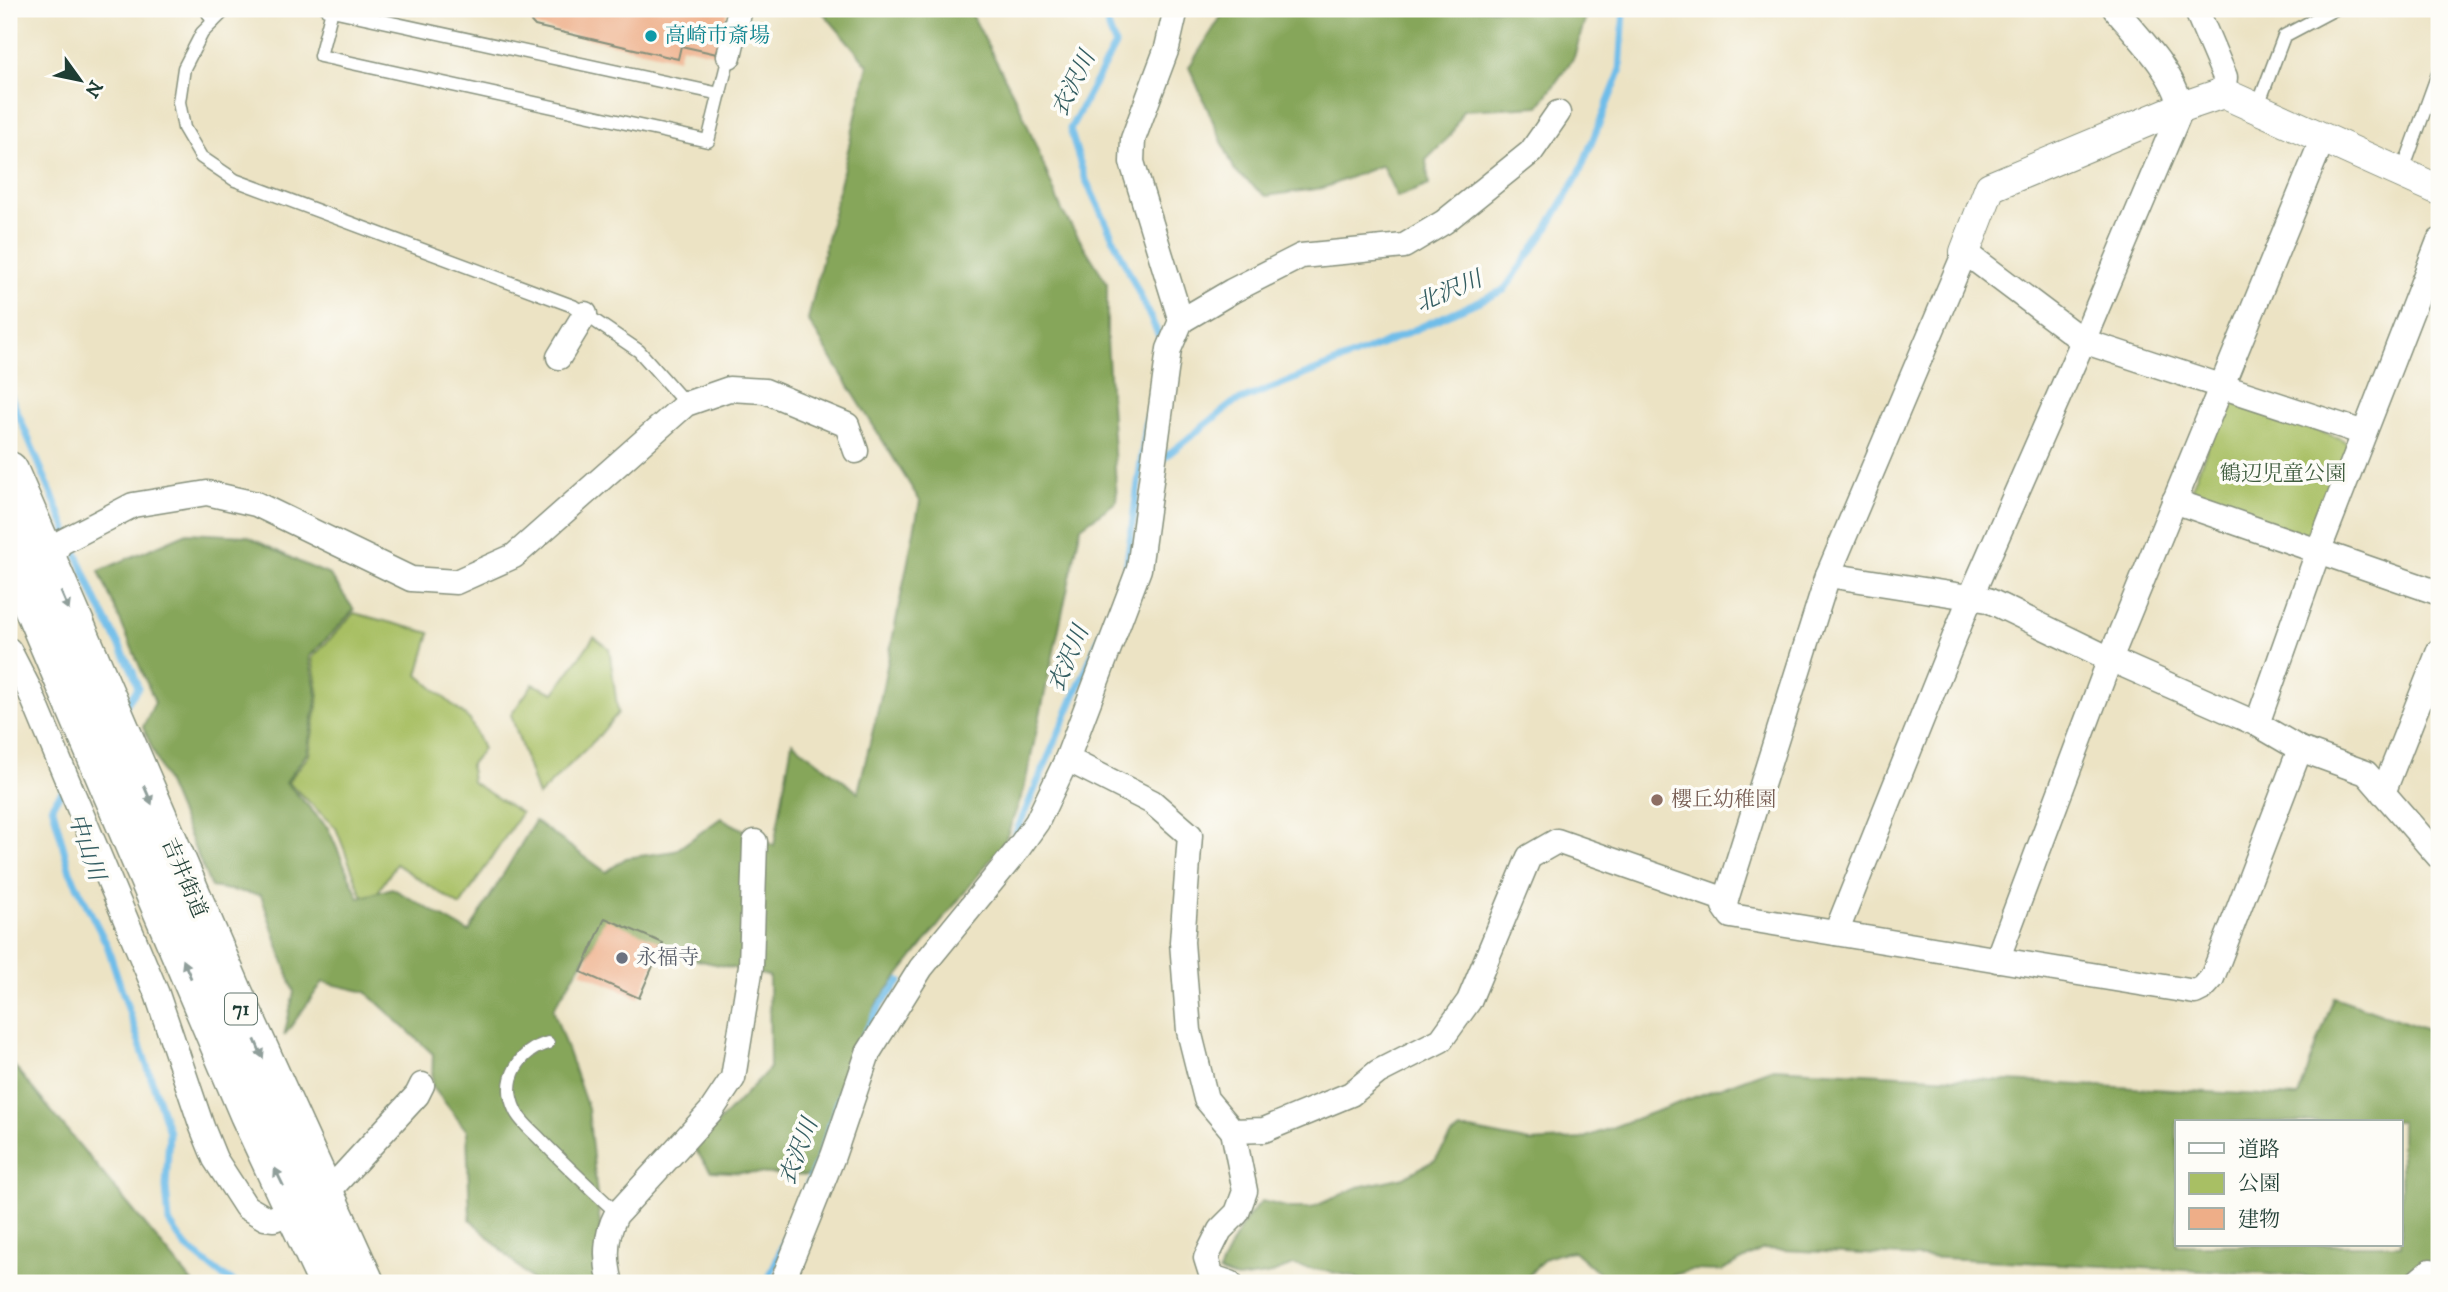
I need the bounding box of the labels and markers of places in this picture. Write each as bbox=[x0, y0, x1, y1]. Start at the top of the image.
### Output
place label: 高崎市斎場 bbox=[665, 23, 770, 49]
marker: 高崎市斎場 bbox=[643, 28, 659, 44]
place label: 櫻丘幼稚園 bbox=[1671, 787, 1776, 813]
marker: 櫻丘幼稚園 bbox=[1649, 792, 1665, 808]
place label: 永福寺 bbox=[636, 945, 699, 971]
marker: 永福寺 bbox=[614, 950, 630, 966]

